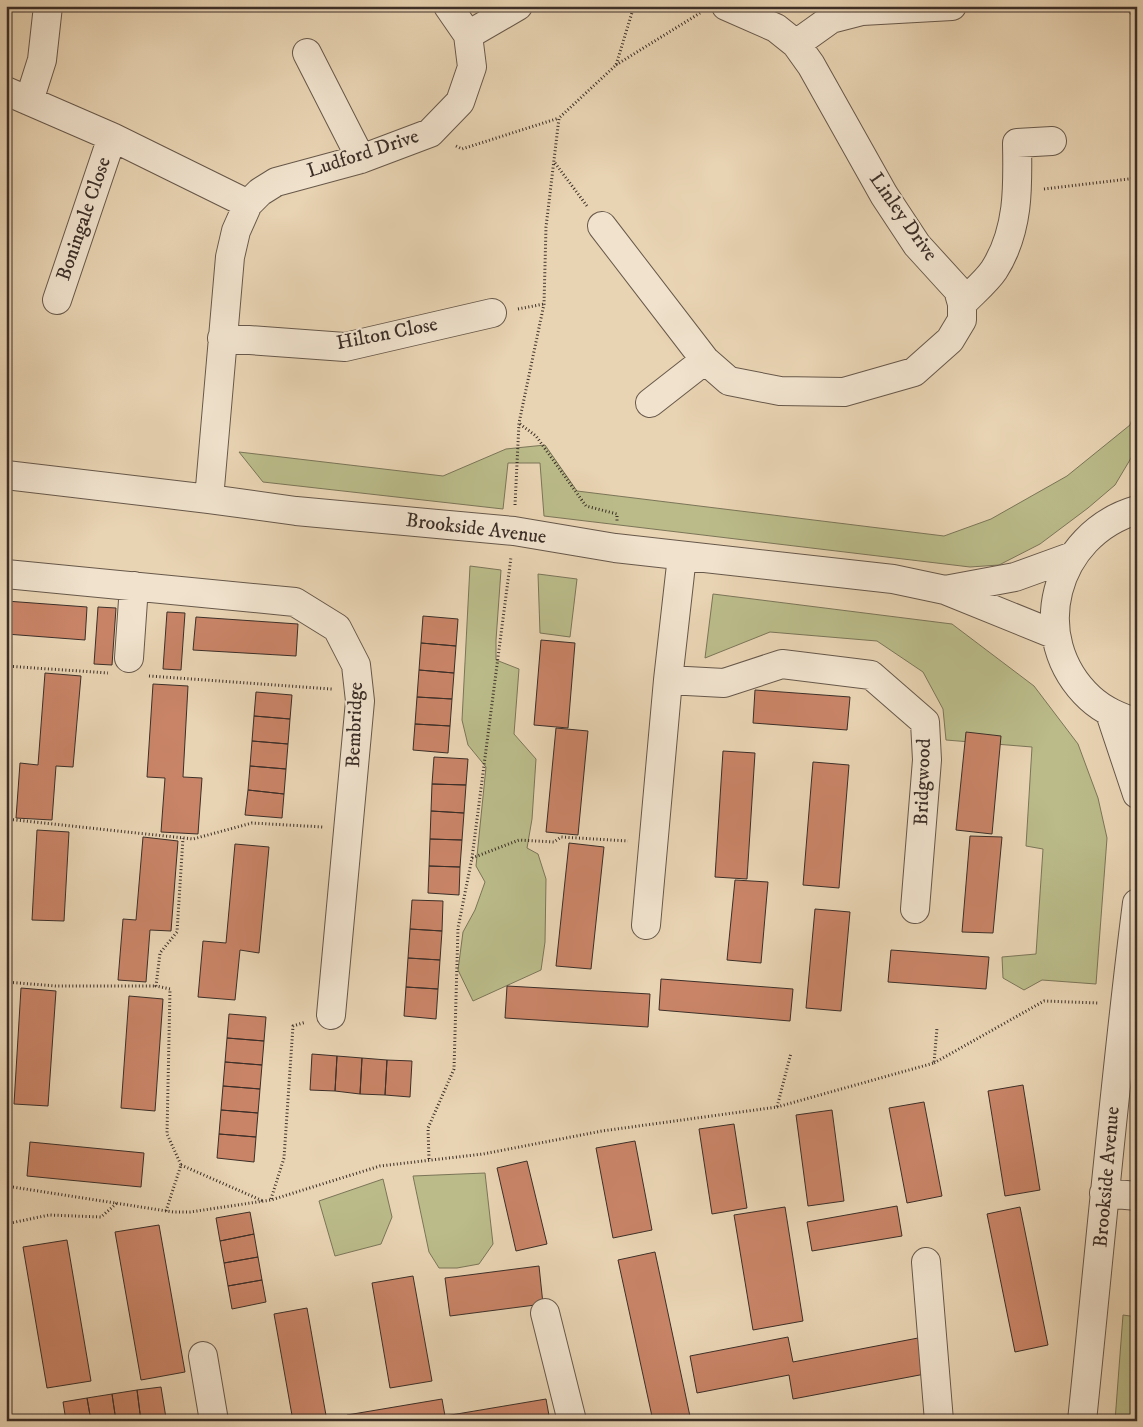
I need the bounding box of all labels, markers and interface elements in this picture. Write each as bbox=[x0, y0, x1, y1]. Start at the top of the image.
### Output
street label: Ludford Drive bbox=[304, 124, 422, 184]
street label: Boningale Close bbox=[51, 154, 117, 284]
street label: Linley Drive bbox=[863, 168, 943, 266]
street label: Hilton Close bbox=[334, 312, 440, 356]
street label: Brookside Avenue bbox=[404, 508, 548, 550]
street label: Bembridge bbox=[341, 682, 369, 768]
street label: Bridgwood bbox=[909, 738, 937, 826]
street label: Brookside Avenue bbox=[1088, 1106, 1126, 1248]

